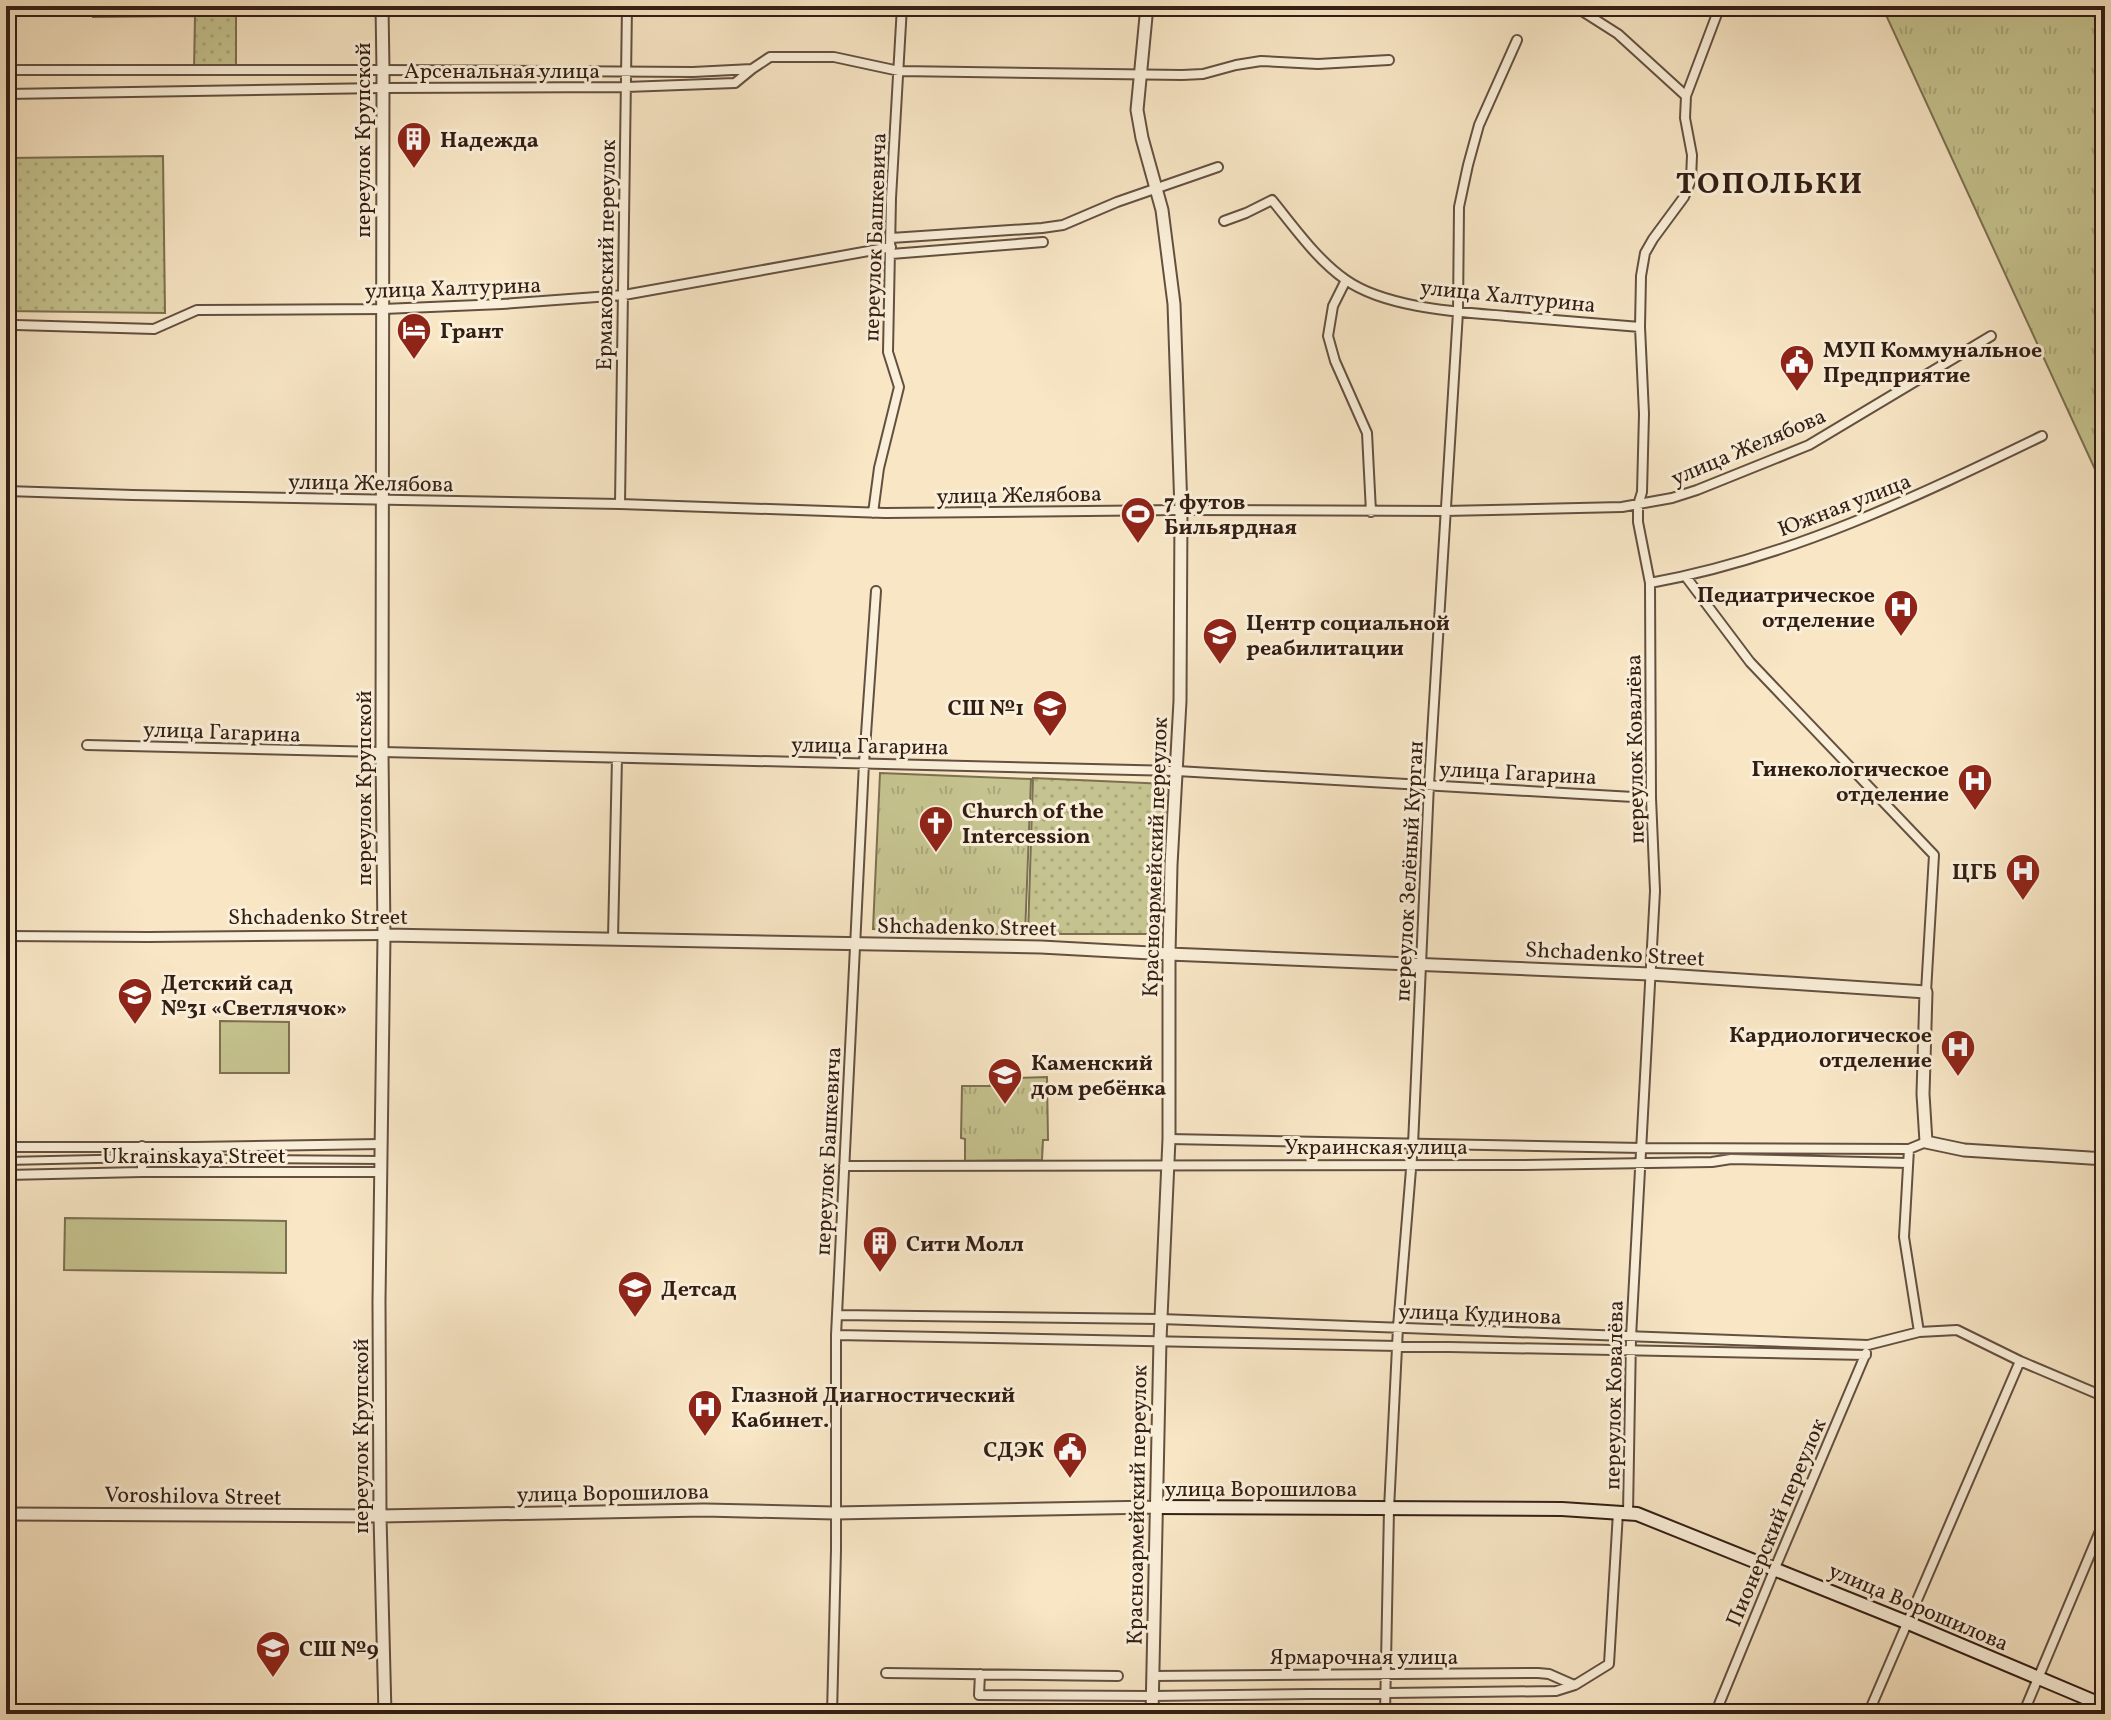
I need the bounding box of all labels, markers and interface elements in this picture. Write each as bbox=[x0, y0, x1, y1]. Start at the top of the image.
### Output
street label: переулок Крупской bbox=[349, 42, 380, 238]
street label: Арсенальная улица bbox=[404, 57, 600, 88]
building icon: Надежда bbox=[395, 120, 433, 170]
place label: Надежда bbox=[440, 126, 539, 157]
street label: переулок Башкевича bbox=[857, 132, 896, 342]
street label: Ермаковский переулок bbox=[590, 139, 625, 371]
district label: ТОПОЛЬКИ bbox=[1676, 164, 1864, 206]
street label: улица Халтурина bbox=[364, 271, 542, 308]
street label: улица Халтурина bbox=[1418, 273, 1597, 322]
hotel icon: Грант bbox=[395, 311, 433, 361]
place label: Грант bbox=[440, 317, 504, 348]
place label: МУП Коммунальное Предприятие bbox=[1823, 336, 2042, 392]
public building icon: МУП Коммунальное Предприятие bbox=[1778, 343, 1816, 393]
street label: улица Желябова bbox=[1667, 402, 1831, 495]
street label: Южная улица bbox=[1774, 467, 1916, 546]
street label: улица Желябова bbox=[288, 468, 454, 501]
street label: улица Желябова bbox=[936, 480, 1102, 513]
place label: 7 футов Бильярдная bbox=[1164, 488, 1297, 544]
sports icon: 7 футов Бильярдная bbox=[1119, 495, 1157, 545]
place label: Педиатрическое отделение bbox=[1697, 581, 1875, 637]
hospital icon: Педиатрическое отделение bbox=[1882, 588, 1920, 638]
place label: Центр социальной реабилитации bbox=[1246, 609, 1450, 665]
school or university icon: Центр социальной реабилитации bbox=[1201, 616, 1239, 666]
street label: переулок Ковалёва bbox=[1619, 654, 1654, 844]
school or university icon: СШ №1 bbox=[1031, 688, 1069, 738]
street label: переулок Крупской bbox=[350, 690, 381, 886]
place label: СШ №1 bbox=[948, 694, 1024, 725]
street label: улица Гагарина bbox=[142, 715, 301, 752]
street label: Красноармейский переулок bbox=[1136, 716, 1177, 998]
street label: улица Гагарина bbox=[791, 731, 949, 764]
street label: переулок Зелёный Курган bbox=[1388, 740, 1433, 1002]
street label: улица Гагарина bbox=[1438, 755, 1598, 794]
place label: Гинекологическое отделение bbox=[1751, 755, 1949, 811]
hospital icon: Гинекологическое отделение bbox=[1956, 762, 1994, 812]
place label: Church of the Intercession bbox=[962, 797, 1104, 853]
church icon: Church of the Intercession bbox=[917, 804, 955, 854]
hospital icon: ЦГБ bbox=[2004, 852, 2042, 902]
place label: ЦГБ bbox=[1952, 858, 1997, 889]
street label: Shchadenko Street bbox=[228, 903, 408, 934]
street label: Shchadenko Street bbox=[877, 911, 1057, 946]
street label: Shchadenko Street bbox=[1524, 935, 1706, 976]
place label: Детский сад №31 «Светлячок» bbox=[161, 969, 347, 1025]
school or university icon: Детский сад №31 «Светлячок» bbox=[116, 976, 154, 1026]
place label: Кардиологическое отделение bbox=[1729, 1021, 1932, 1077]
hospital icon: Кардиологическое отделение bbox=[1939, 1028, 1977, 1078]
street label: переулок Башкевича bbox=[809, 1046, 850, 1256]
place label: Каменский дом ребёнка bbox=[1031, 1049, 1166, 1105]
school or university icon: Каменский дом ребёнка bbox=[986, 1056, 1024, 1106]
street label: Украинская улица bbox=[1284, 1133, 1468, 1164]
street label: Ukrainskaya Street bbox=[102, 1142, 286, 1173]
building icon: Сити Молл bbox=[861, 1224, 899, 1274]
place label: Сити Молл bbox=[906, 1230, 1024, 1261]
school or university icon: Детсад bbox=[616, 1269, 654, 1319]
place label: Детсад bbox=[661, 1275, 737, 1306]
street label: улица Кудинова bbox=[1398, 1297, 1562, 1334]
street label: переулок Ковалёва bbox=[1598, 1300, 1633, 1490]
street label: переулок Крупской bbox=[347, 1338, 378, 1534]
street label: Красноармейский переулок bbox=[1121, 1364, 1156, 1645]
place label: Глазной Диагностический Кабинет. bbox=[731, 1381, 1015, 1437]
hospital icon: Глазной Диагностический Кабинет. bbox=[686, 1388, 724, 1438]
street label: Пионерский переулок bbox=[1719, 1414, 1835, 1632]
public building icon: СДЭК bbox=[1051, 1430, 1089, 1480]
place label: СДЭК bbox=[983, 1436, 1044, 1467]
street label: улица Ворошилова bbox=[1165, 1475, 1357, 1506]
street label: улица Ворошилова bbox=[516, 1477, 710, 1512]
street label: Voroshilova Street bbox=[104, 1480, 282, 1515]
street label: улица Ворошилова bbox=[1823, 1556, 2013, 1660]
school or university icon: СШ №9 bbox=[254, 1629, 292, 1679]
place label: СШ №9 bbox=[299, 1635, 379, 1666]
street label: Ярмарочная улица bbox=[1270, 1643, 1458, 1674]

